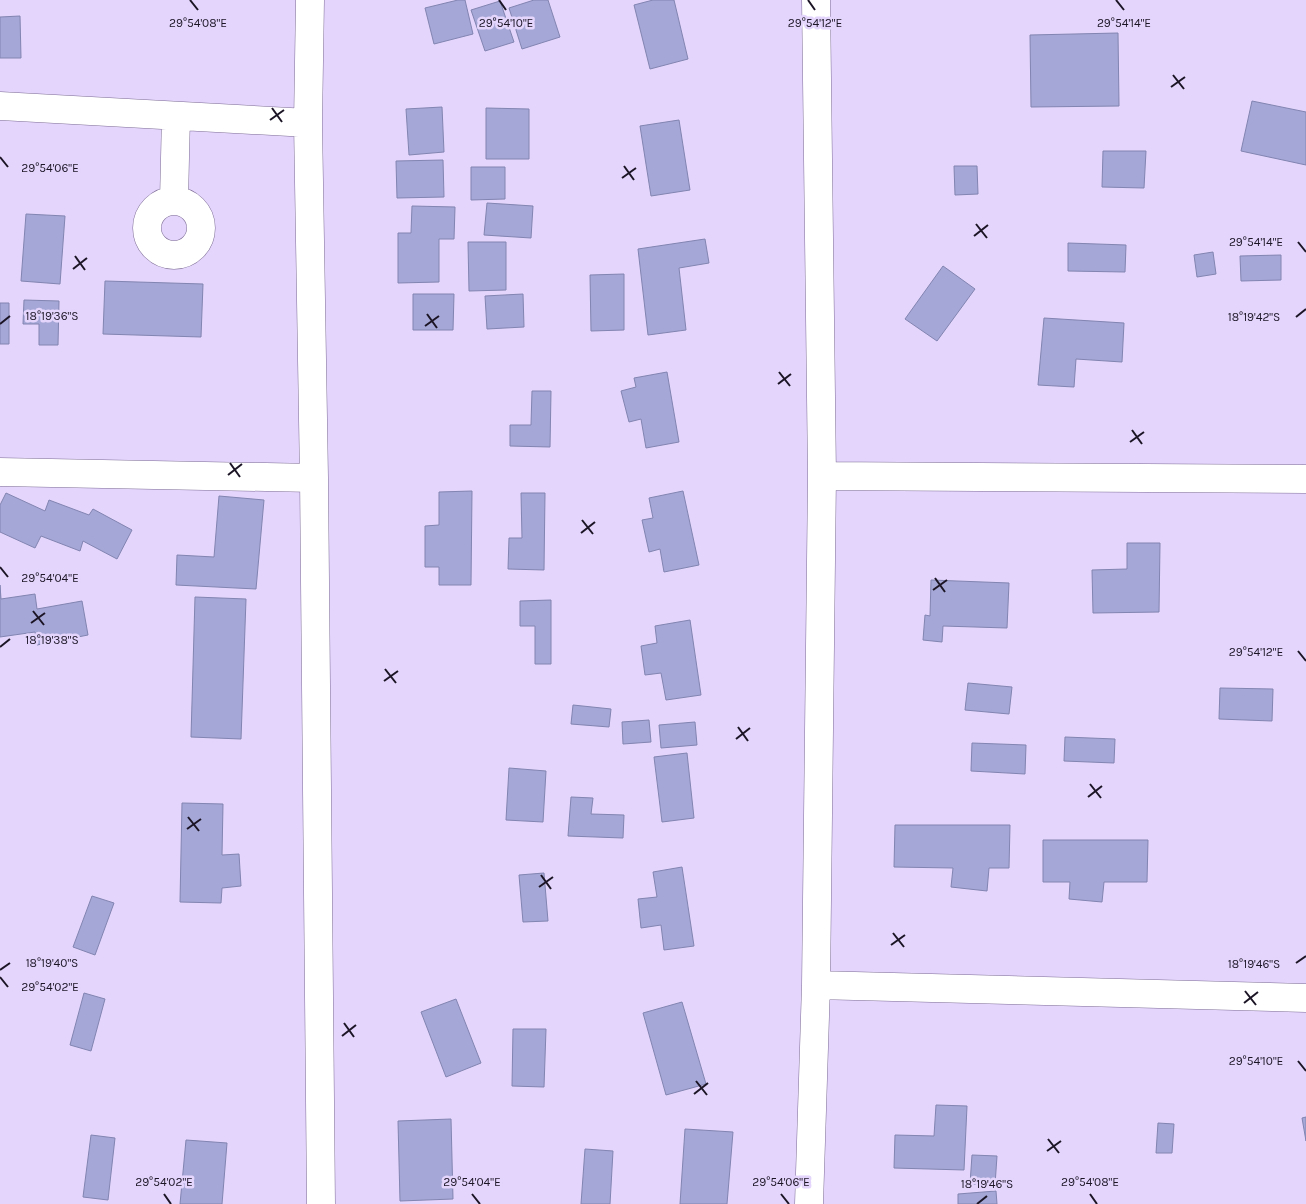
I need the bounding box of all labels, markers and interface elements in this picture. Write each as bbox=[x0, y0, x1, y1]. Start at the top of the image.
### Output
text: 29°54'08"E bbox=[169, 16, 227, 30]
text: 29°54'10"E bbox=[479, 16, 533, 30]
text: 29°54'12"E bbox=[788, 16, 842, 30]
text: 29°54'14"E bbox=[1097, 16, 1151, 30]
text: 29°54'06"E bbox=[21, 161, 79, 175]
text: 29°54'14"E bbox=[1229, 235, 1283, 249]
text: 18°19'36"S bbox=[26, 309, 78, 323]
text: 18°19'42"S bbox=[1228, 310, 1280, 324]
text: 29°54'04"E bbox=[21, 571, 79, 585]
text: 18°19'38"S bbox=[25, 633, 79, 647]
text: 29°54'12"E bbox=[1229, 645, 1283, 659]
text: 18°19'40"S bbox=[26, 956, 78, 970]
text: 18°19'46"S bbox=[1228, 957, 1280, 971]
text: 29°54'02"E bbox=[21, 980, 79, 994]
text: 29°54'10"E bbox=[1229, 1054, 1283, 1068]
text: 29°54'02"E bbox=[135, 1175, 193, 1189]
text: 29°54'04"E bbox=[443, 1175, 501, 1189]
text: 29°54'06"E bbox=[752, 1175, 810, 1189]
text: 29°54'08"E bbox=[1061, 1175, 1119, 1189]
text: 18°19'46"S bbox=[961, 1177, 1013, 1191]

